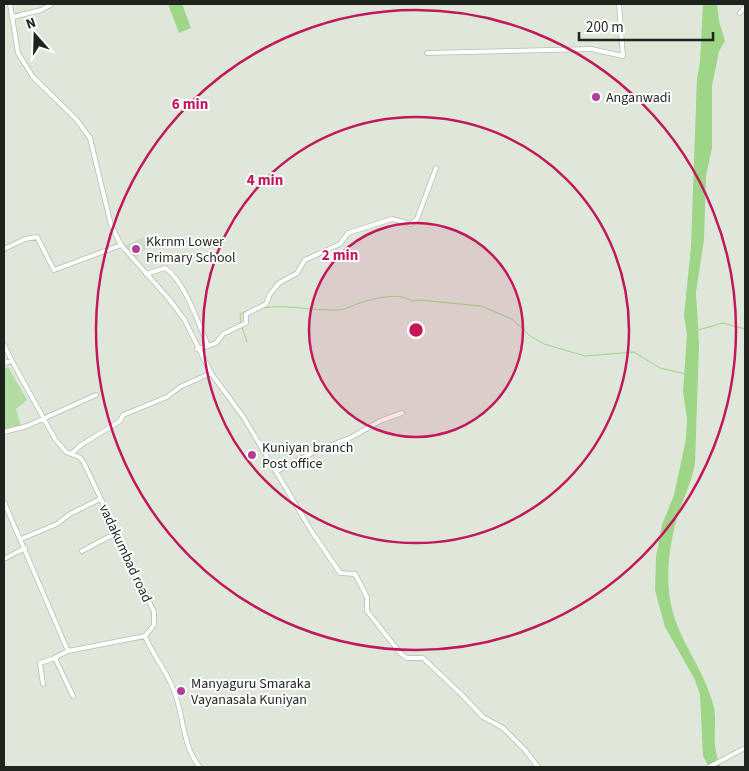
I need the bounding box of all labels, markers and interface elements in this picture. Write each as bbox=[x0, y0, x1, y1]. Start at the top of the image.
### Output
north arrow bbox=[10, 10, 60, 60]
scale bar bbox=[579, 10, 713, 42]
text: N bbox=[23, 13, 39, 35]
text: 200 m bbox=[586, 17, 624, 38]
place label: Anganwadi bbox=[606, 88, 671, 108]
marker: Anganwadi bbox=[590, 91, 602, 103]
text: 6 min bbox=[172, 94, 208, 115]
text: 4 min bbox=[247, 170, 283, 191]
place label: Kkrnm Lower Primary School bbox=[146, 232, 236, 268]
marker: Kkrnm Lower Primary School bbox=[130, 243, 142, 255]
text: 2 min bbox=[322, 245, 358, 266]
centre of rings bbox=[407, 321, 425, 339]
place label: Kuniyan branch Post office bbox=[262, 438, 353, 474]
marker: Kuniyan branch Post office bbox=[246, 449, 258, 461]
street label: vadakumbad road bbox=[94, 501, 157, 606]
place label: Manyaguru Smaraka Vayanasala Kuniyan bbox=[191, 674, 311, 710]
marker: Manyaguru Smaraka Vayanasala Kuniyan bbox=[175, 685, 187, 697]

